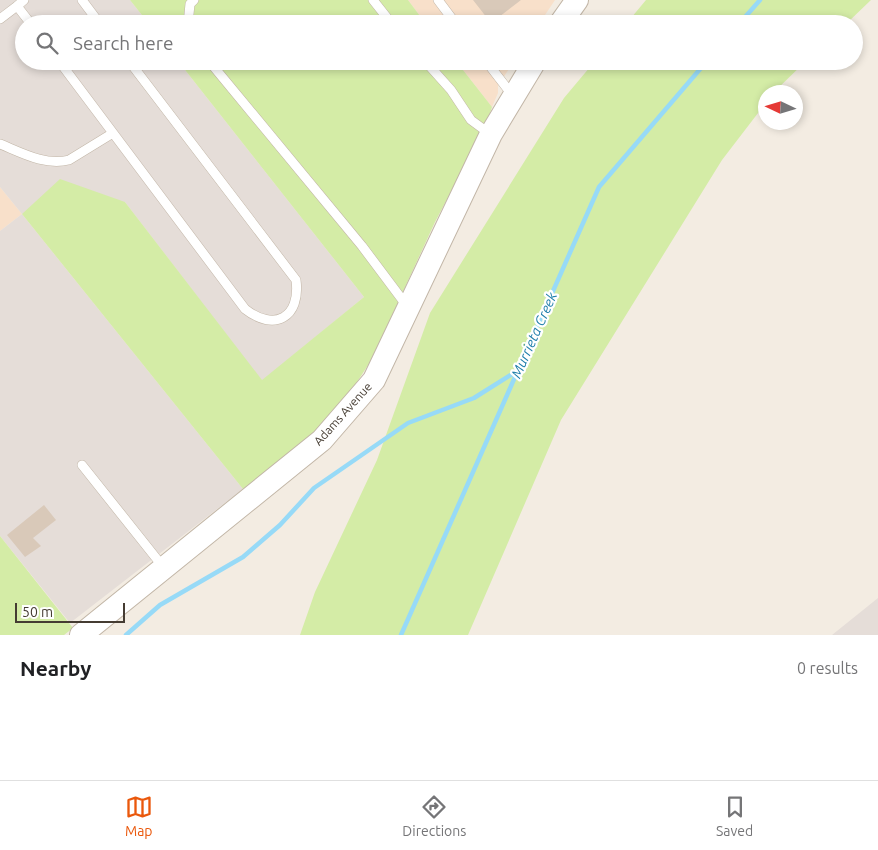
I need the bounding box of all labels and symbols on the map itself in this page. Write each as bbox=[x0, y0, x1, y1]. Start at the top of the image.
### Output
north arrow bbox=[758, 85, 803, 130]
water label: Murrieta Creek bbox=[508, 289, 560, 380]
street label: Adams Avenue bbox=[311, 380, 374, 448]
scale bar bbox=[15, 600, 125, 623]

